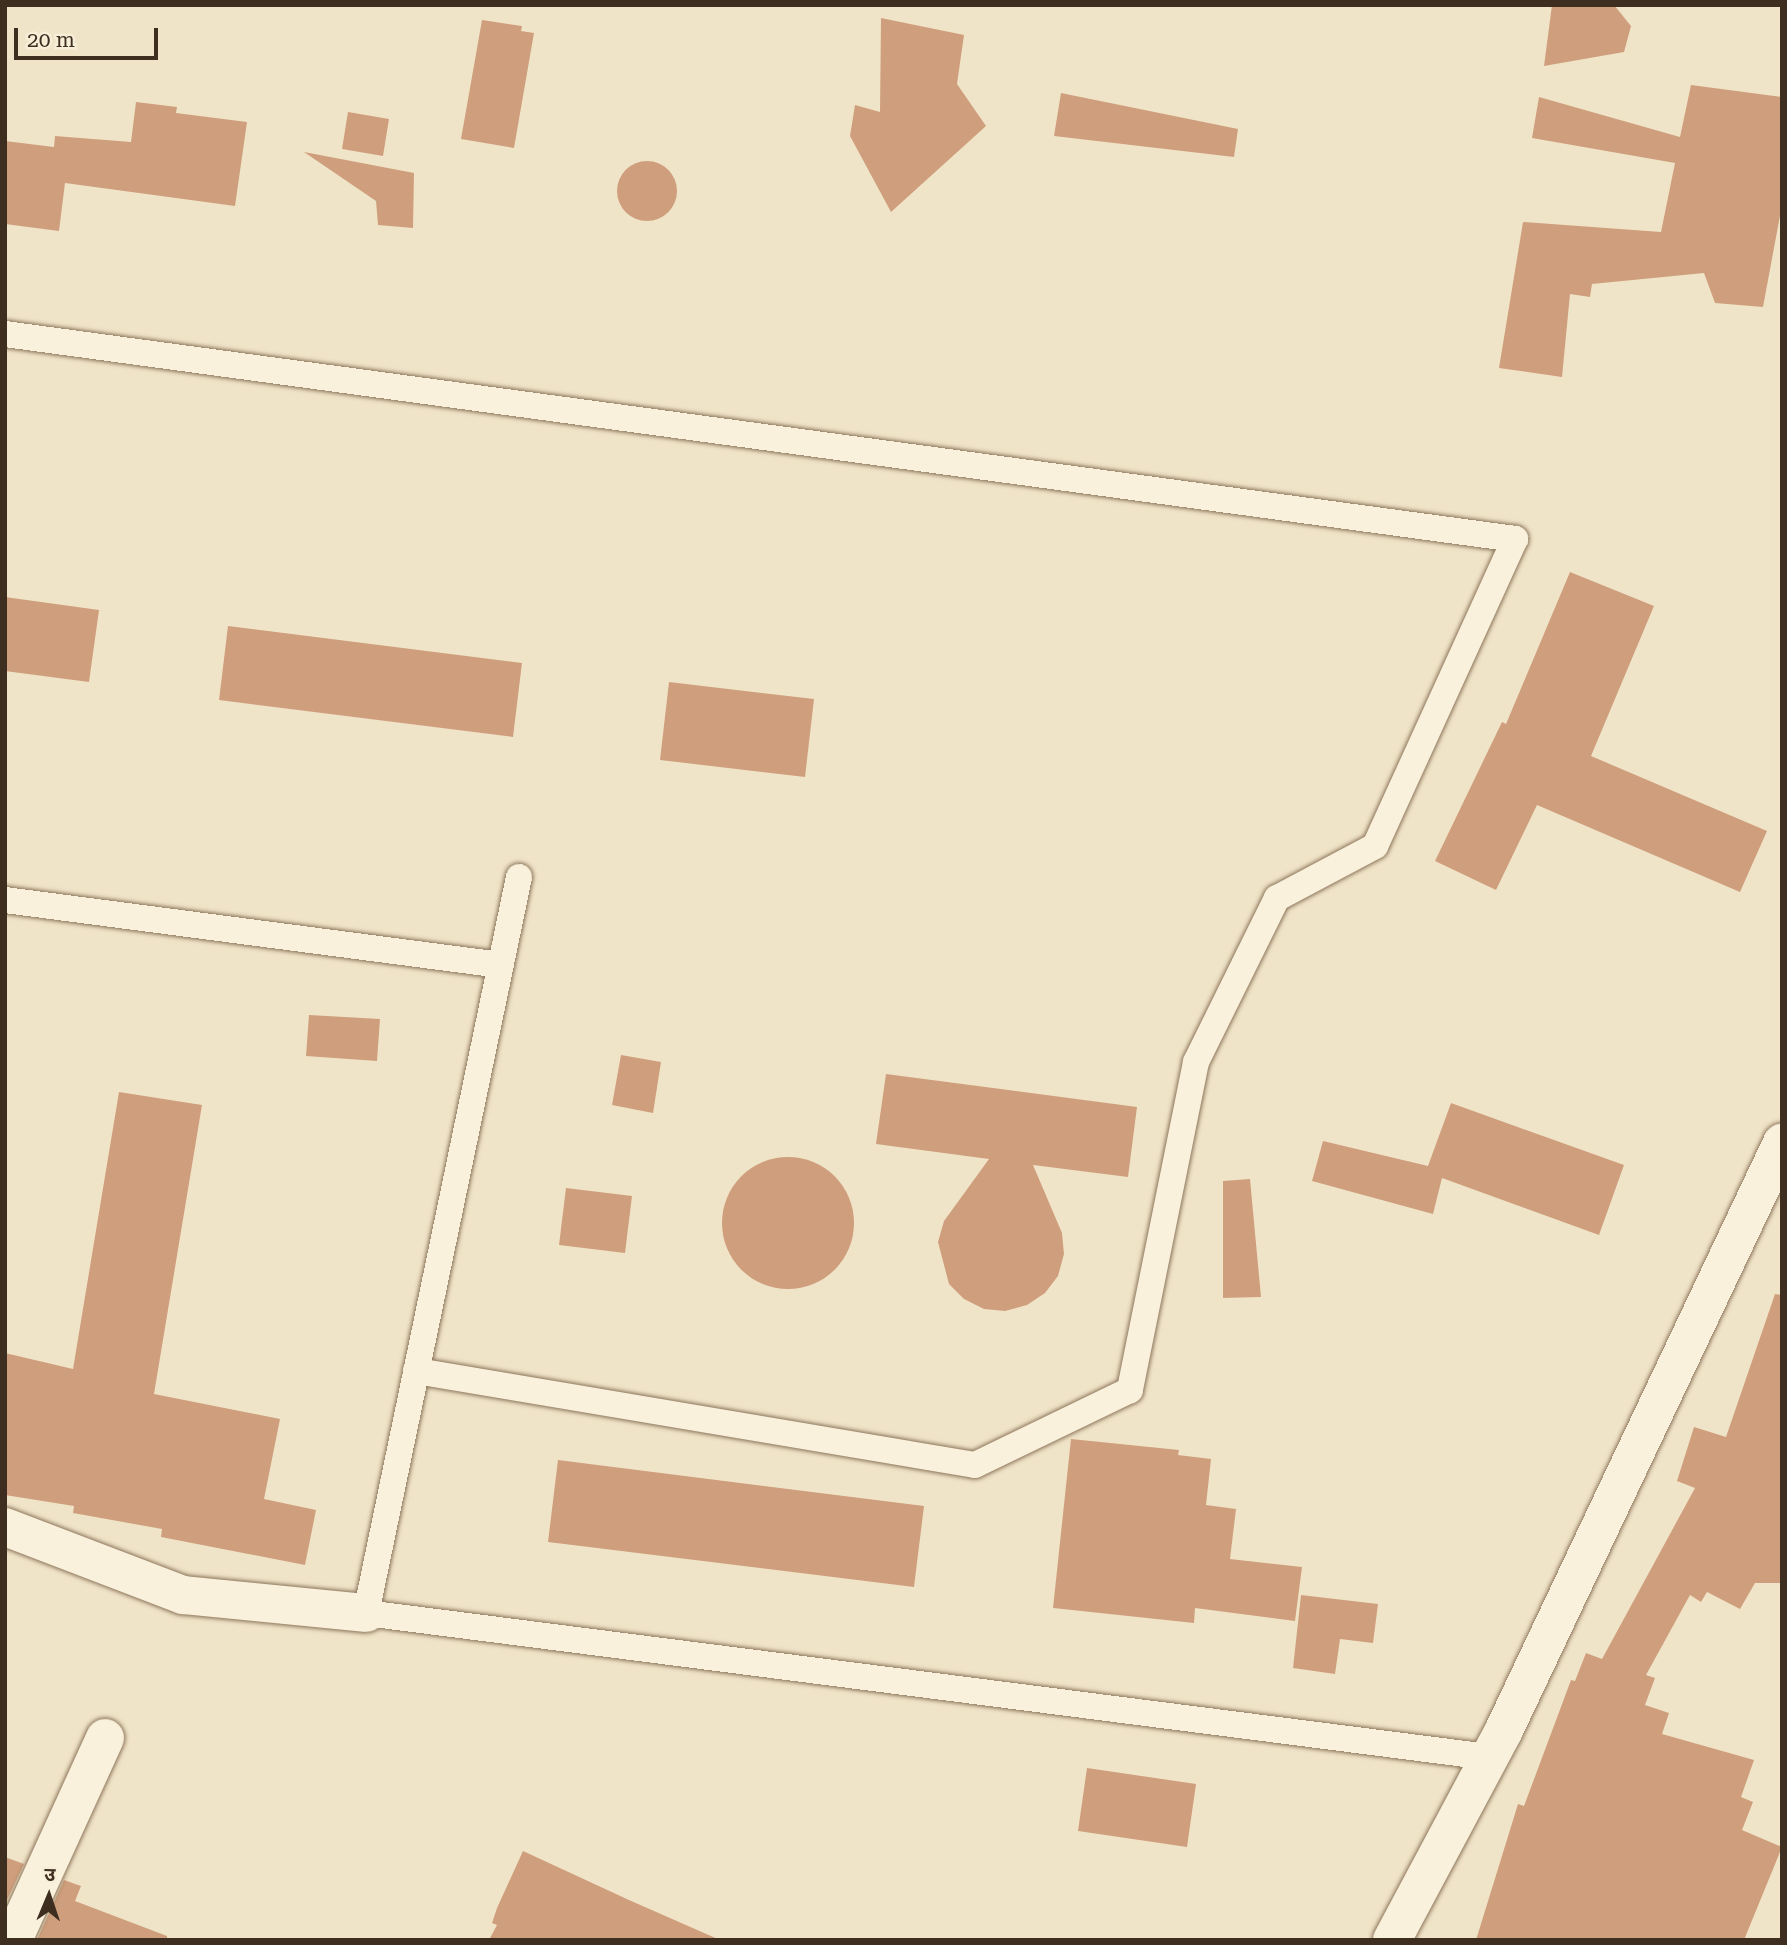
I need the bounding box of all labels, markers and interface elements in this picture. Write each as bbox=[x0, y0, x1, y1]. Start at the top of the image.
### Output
scale bar bbox=[18, 14, 161, 58]
text: 20 m bbox=[27, 28, 75, 52]
north arrow bbox=[14, 1861, 84, 1931]
text: उ bbox=[44, 1863, 56, 1886]

